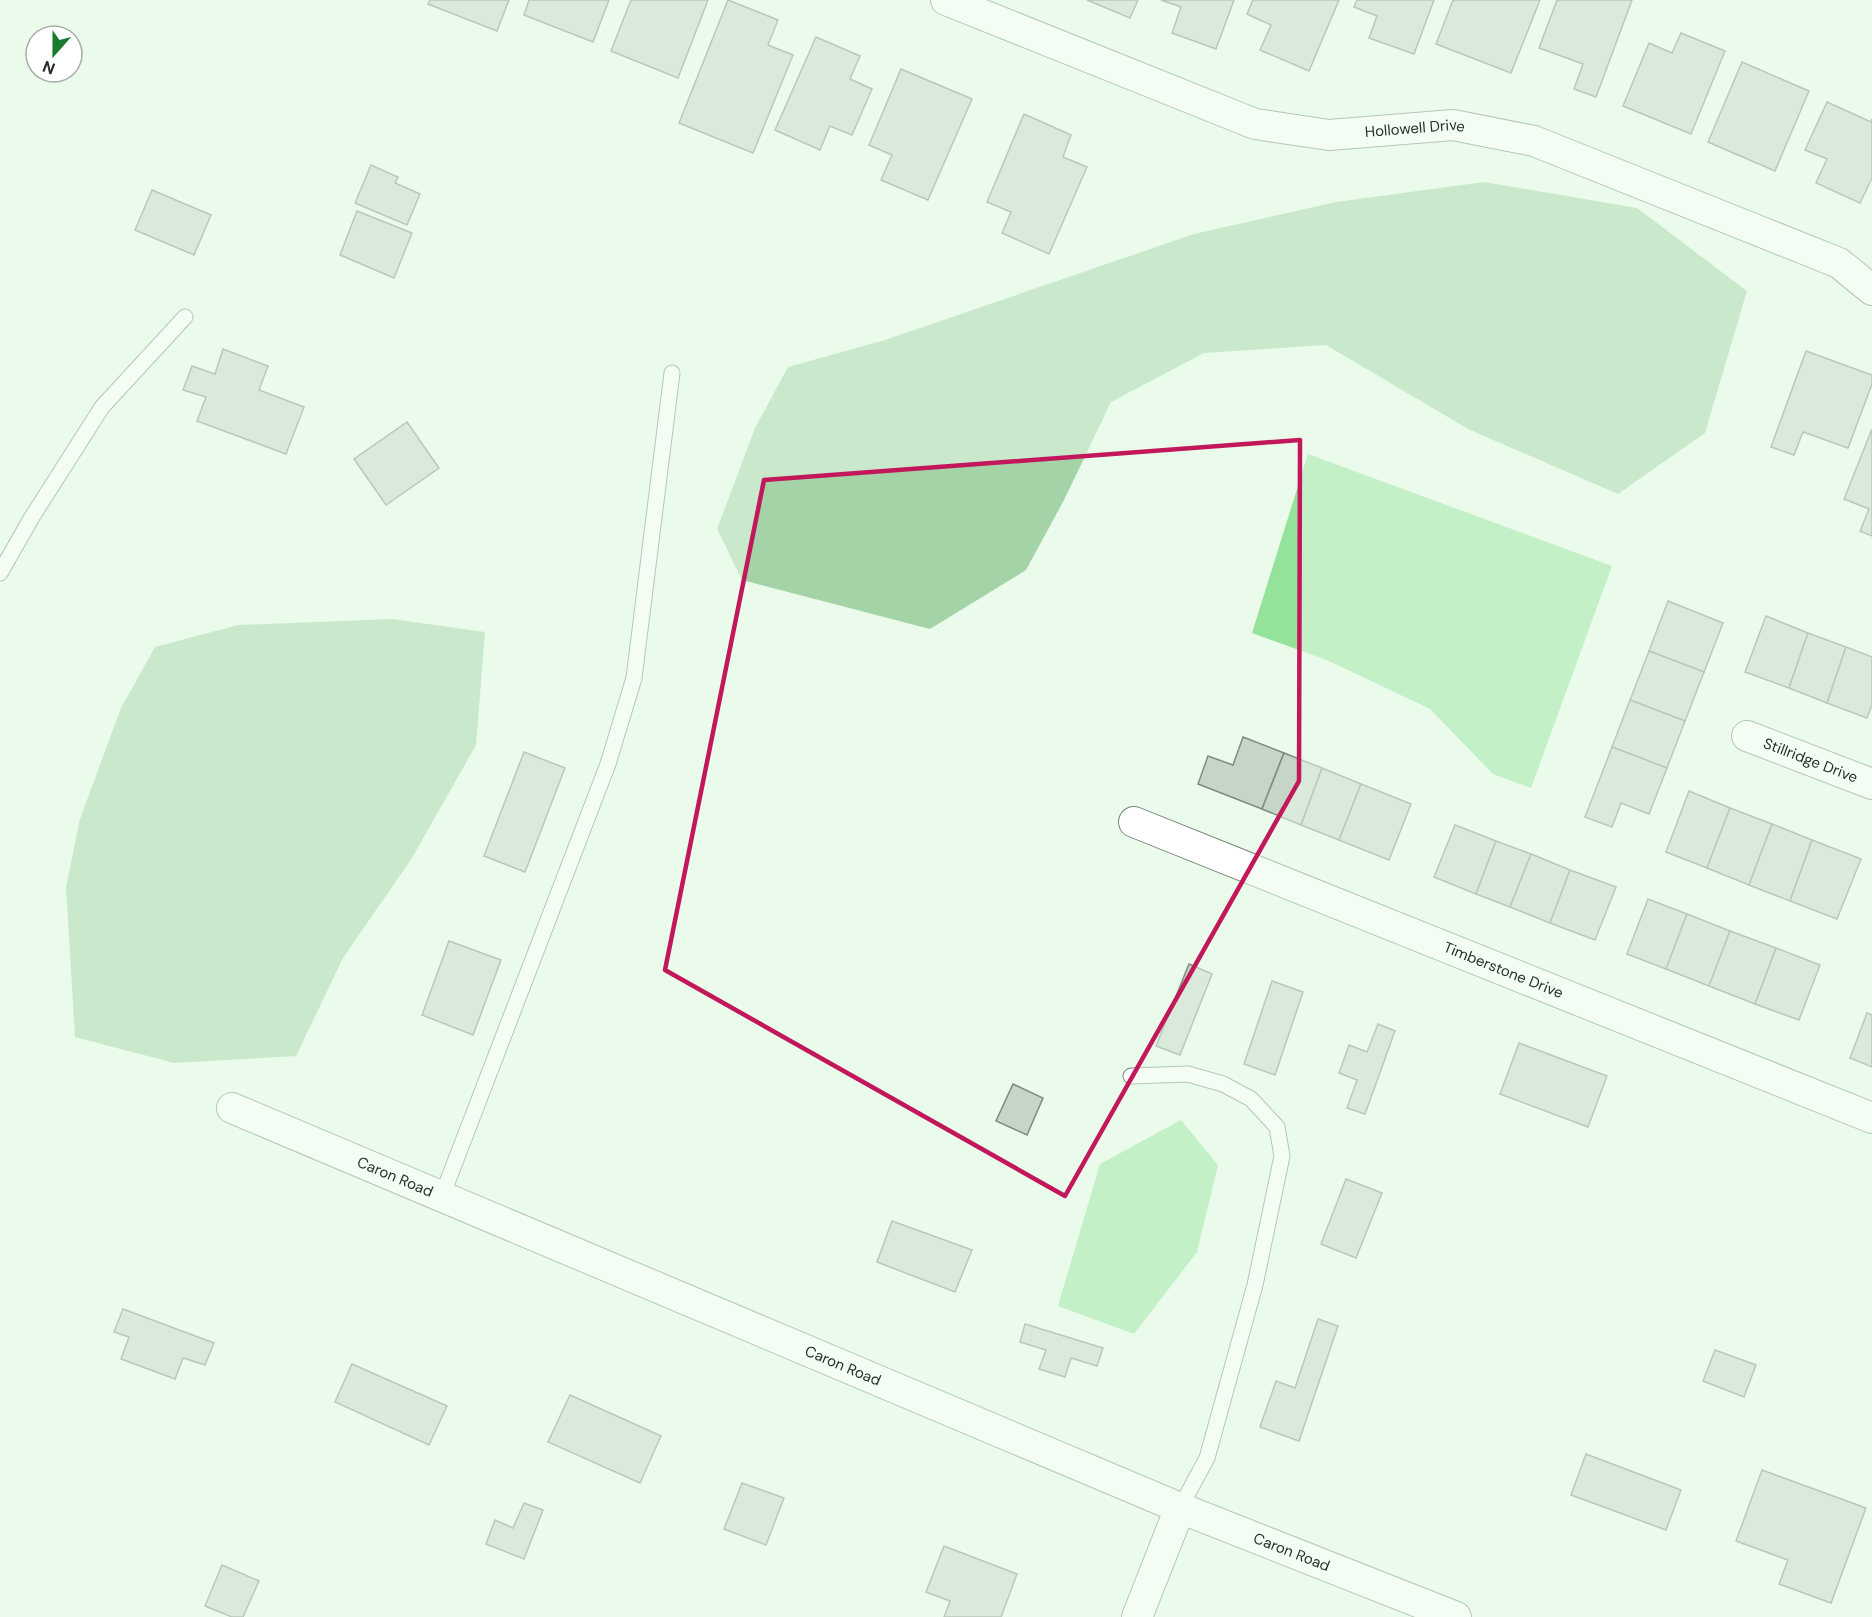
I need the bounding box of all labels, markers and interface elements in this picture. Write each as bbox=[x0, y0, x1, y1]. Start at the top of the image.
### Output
north arrow bbox=[24, 24, 84, 84]
text: N bbox=[40, 56, 58, 79]
street label: Hollowell Drive bbox=[1364, 115, 1467, 142]
street label: Stillridge Drive bbox=[1760, 733, 1861, 788]
street label: Timberstone Drive bbox=[1441, 937, 1566, 1003]
street label: Caron Road bbox=[354, 1152, 436, 1202]
street label: Caron Road bbox=[802, 1341, 884, 1391]
street label: Caron Road bbox=[1250, 1528, 1333, 1576]

